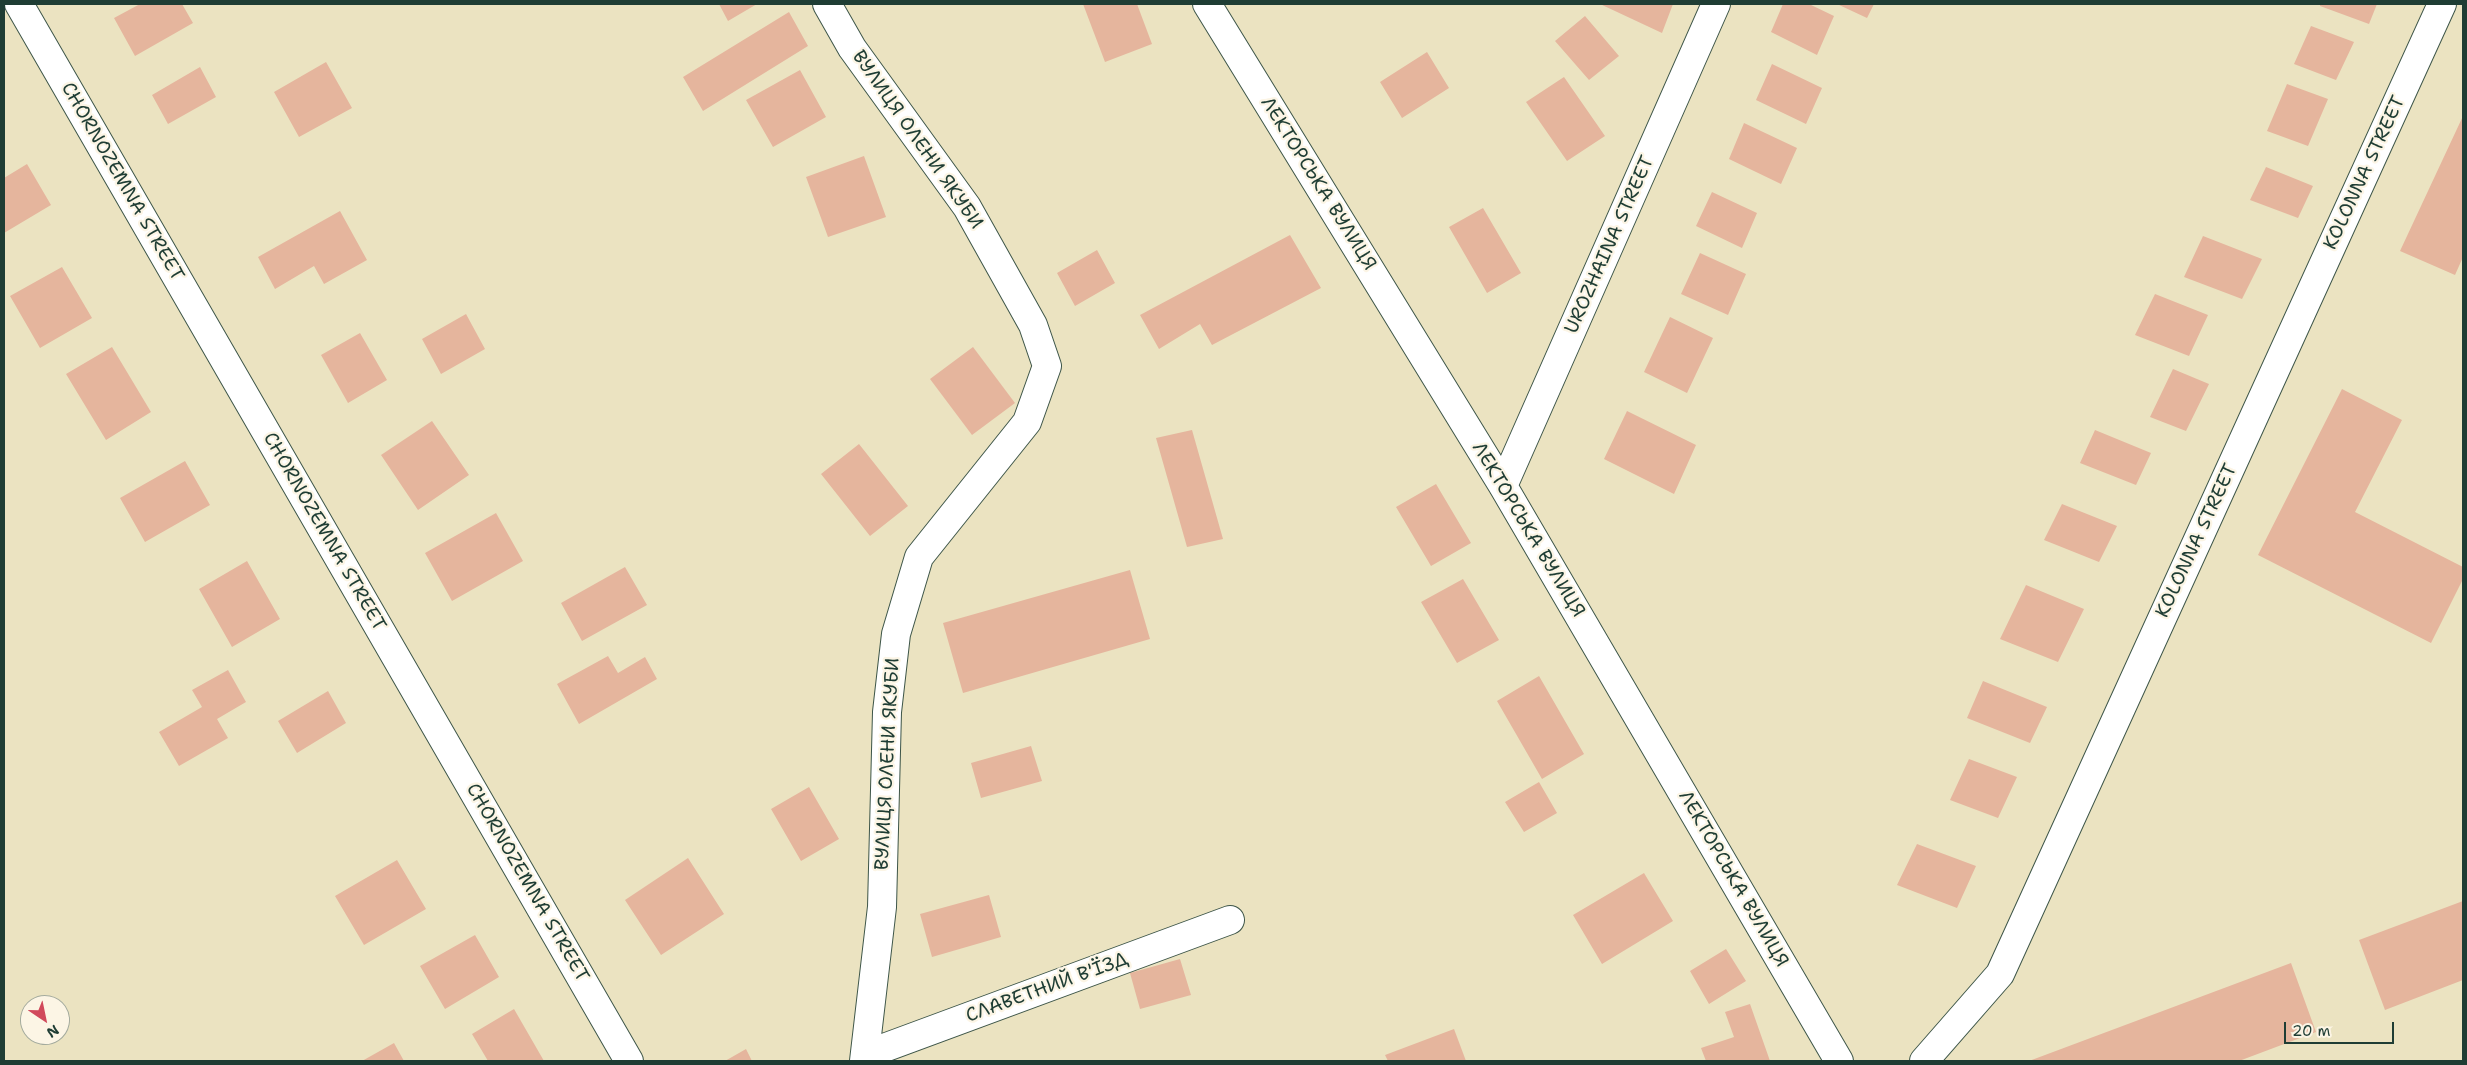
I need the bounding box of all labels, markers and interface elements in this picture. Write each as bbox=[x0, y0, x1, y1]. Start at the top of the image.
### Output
street label: ВУЛИЦЯ ОЛЕНИ ЯКУБИ bbox=[847, 46, 987, 234]
street label: CHORNOZEMNA STREET bbox=[56, 79, 188, 285]
street label: ЛЕКТОРСЬКА ВУЛИЦЯ bbox=[1255, 93, 1381, 275]
street label: KOLONNA STREET bbox=[2319, 93, 2411, 253]
street label: UROZHAINA STREET bbox=[1561, 153, 1659, 337]
street label: CHORNOZEMNA STREET bbox=[258, 429, 390, 635]
street label: ЛЕКТОРСЬКА ВУЛИЦЯ bbox=[1467, 438, 1589, 622]
street label: KOLONNA STREET bbox=[2151, 461, 2243, 621]
street label: ВУЛИЦЯ ОЛЕНИ ЯКУБИ bbox=[871, 657, 905, 871]
street label: CHORNOZEMNA STREET bbox=[461, 780, 593, 986]
street label: ЛЕКТОРСЬКА ВУЛИЦЯ bbox=[1673, 787, 1793, 971]
street label: СЛАВЕТНИЙ В'ЇЗД bbox=[963, 948, 1131, 1028]
north arrow bbox=[20, 995, 70, 1045]
scale bar bbox=[2287, 1012, 2397, 1044]
text: N bbox=[43, 1021, 62, 1042]
text: 20 m bbox=[2292, 1021, 2331, 1041]

